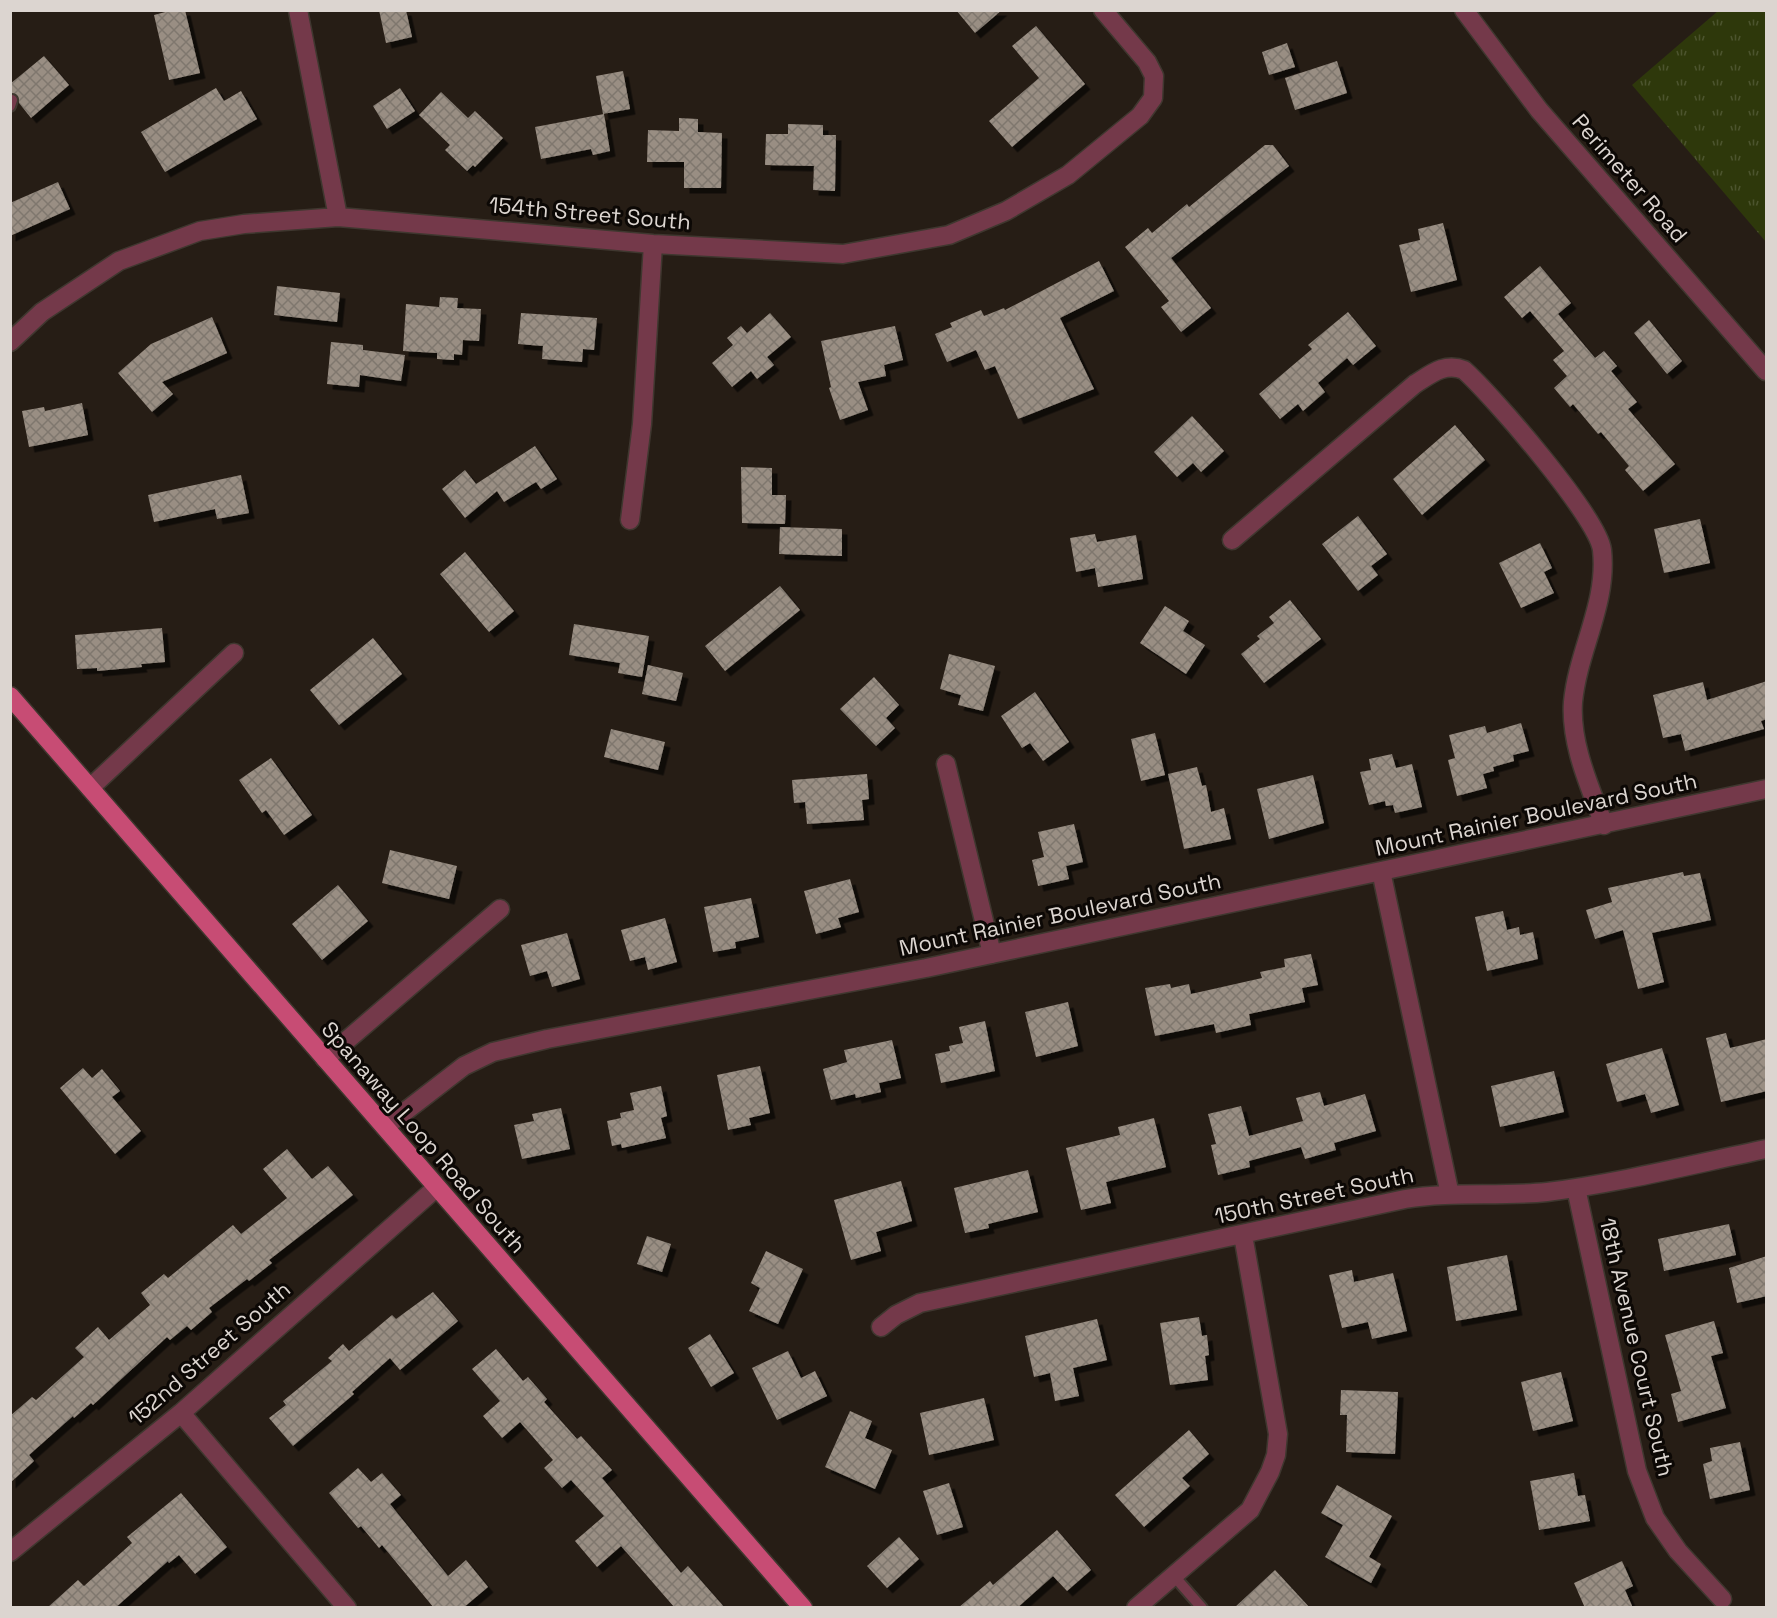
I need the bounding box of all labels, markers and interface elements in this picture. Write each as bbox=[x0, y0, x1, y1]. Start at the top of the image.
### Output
street label: Perimeter Road bbox=[1566, 108, 1694, 248]
street label: 154th Street South bbox=[488, 190, 692, 236]
street label: Mount Rainier Boulevard South bbox=[1372, 766, 1700, 862]
street label: Mount Rainier Boulevard South bbox=[896, 866, 1224, 962]
street label: Spanaway Loop Road South bbox=[316, 1015, 532, 1259]
street label: 150th Street South bbox=[1212, 1160, 1416, 1230]
street label: 18th Avenue Court South bbox=[1594, 1215, 1680, 1479]
street label: 152nd Street South bbox=[122, 1275, 296, 1431]

